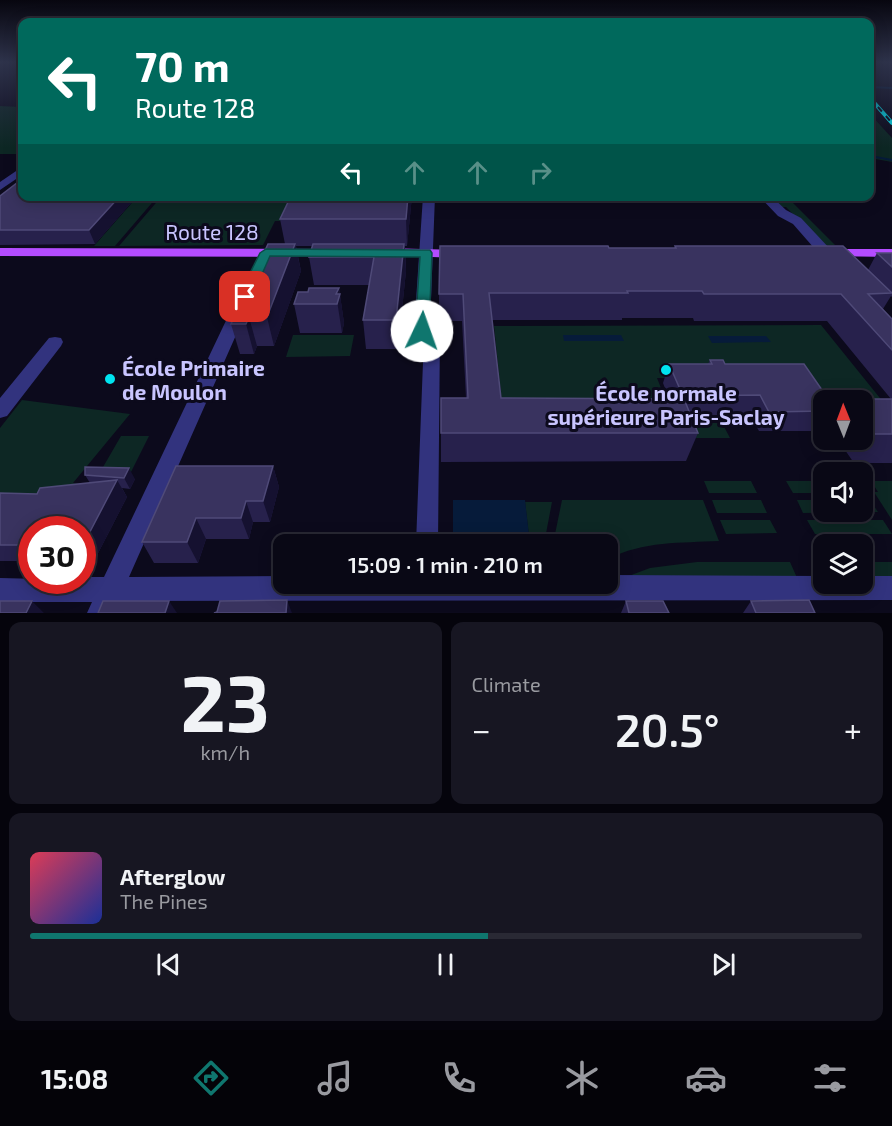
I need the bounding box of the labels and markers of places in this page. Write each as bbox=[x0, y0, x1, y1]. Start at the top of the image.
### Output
pin bbox=[219, 271, 270, 322]
place label: École Primaire de Moulon bbox=[122, 355, 265, 404]
marker: École normale supérieure Paris-Saclay bbox=[659, 363, 673, 377]
marker: École Primaire de Moulon bbox=[103, 372, 117, 386]
place label: École normale supérieure Paris-Saclay bbox=[547, 380, 785, 430]

